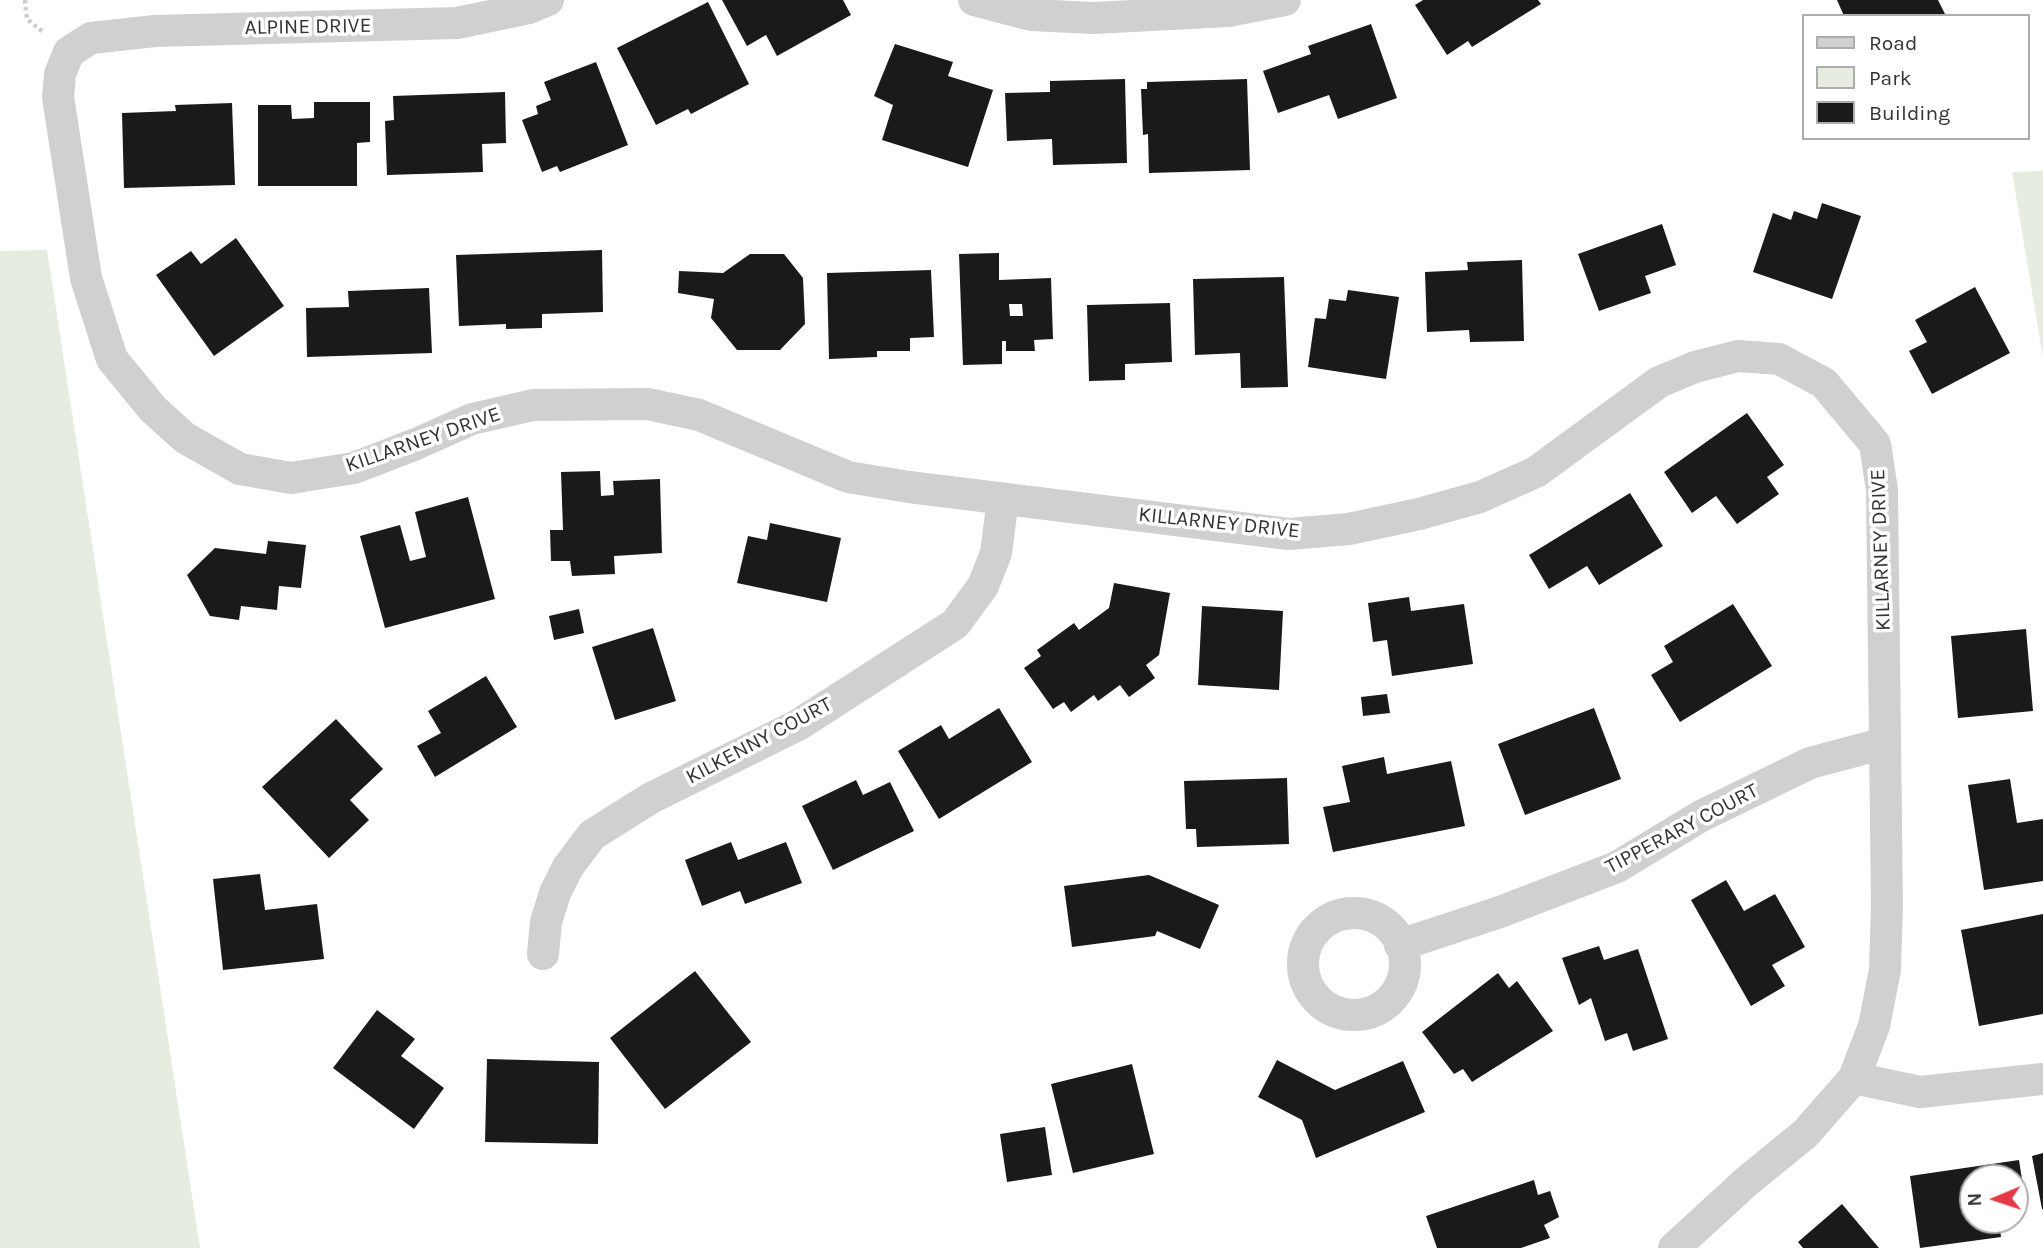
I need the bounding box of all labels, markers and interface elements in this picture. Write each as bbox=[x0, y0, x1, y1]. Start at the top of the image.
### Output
street label: ALPINE DRIVE bbox=[244, 13, 372, 41]
legend bbox=[1801, 14, 2029, 140]
text: Road bbox=[1869, 31, 1917, 55]
text: Park bbox=[1869, 66, 1912, 90]
text: Building bbox=[1869, 101, 1950, 125]
street label: KILLARNEY DRIVE bbox=[342, 402, 504, 478]
street label: KILLARNEY DRIVE bbox=[1866, 469, 1896, 631]
street label: KILLARNEY DRIVE bbox=[1137, 502, 1301, 544]
street label: KILKENNY COURT bbox=[682, 692, 836, 790]
street label: TIPPERARY COURT bbox=[1601, 778, 1763, 880]
north arrow bbox=[1959, 1164, 2029, 1234]
text: N bbox=[1964, 1192, 1986, 1207]

